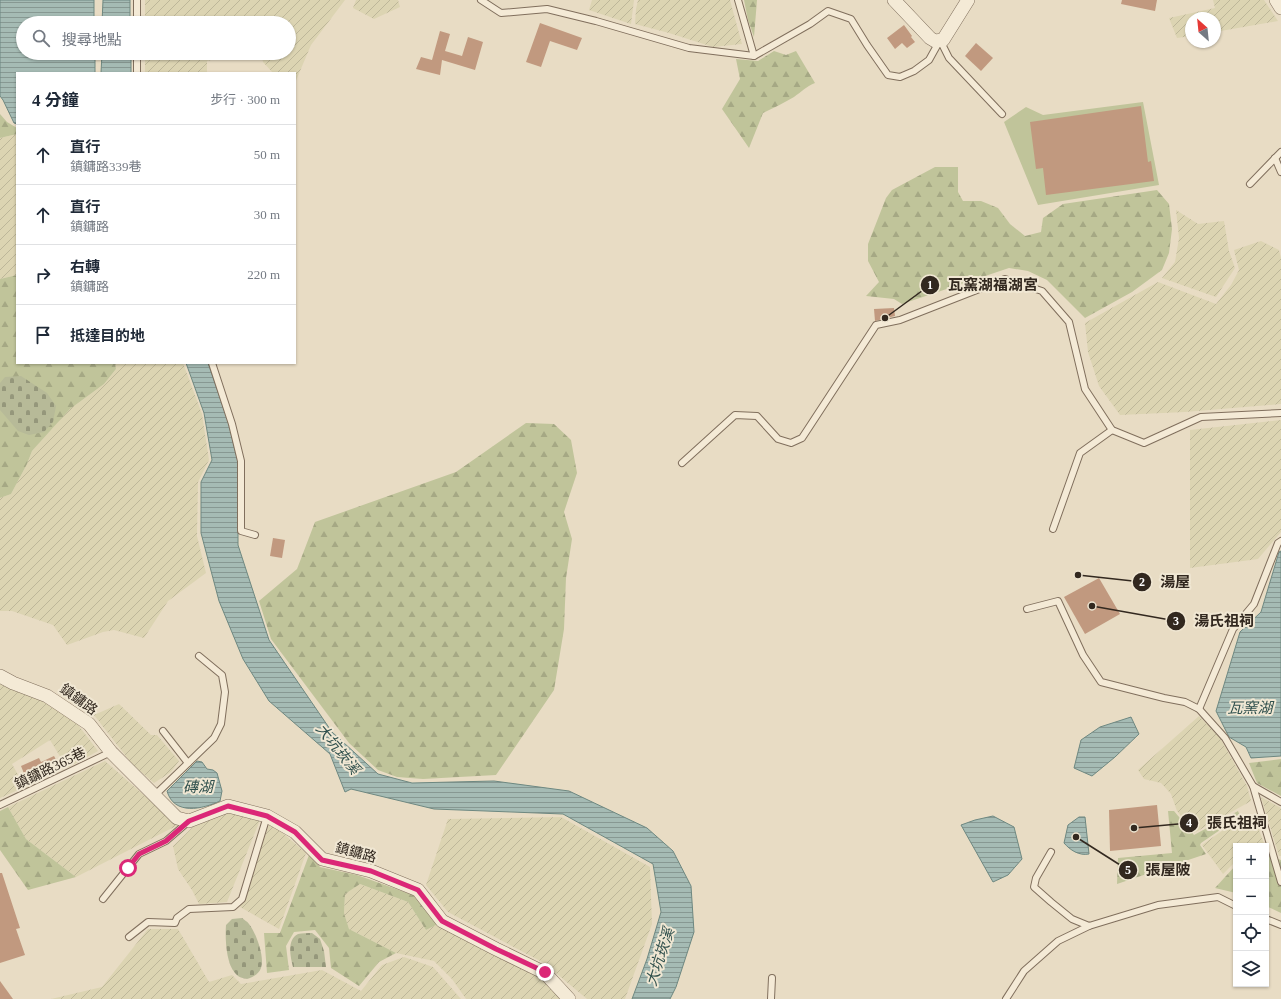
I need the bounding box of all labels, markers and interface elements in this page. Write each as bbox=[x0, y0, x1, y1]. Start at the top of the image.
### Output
north arrow bbox=[1185, 12, 1221, 48]
search box bbox=[16, 16, 296, 60]
icon: search bbox=[30, 27, 52, 49]
text: 搜尋地點 bbox=[62, 32, 122, 48]
text: 4 分鐘 bbox=[32, 91, 79, 110]
text: 步行 · 300 m bbox=[210, 92, 280, 107]
text: 直行 bbox=[70, 139, 100, 155]
icon: ahead bbox=[32, 144, 54, 166]
text: 50 m bbox=[254, 147, 280, 162]
text: 鎮鏞路339巷 bbox=[70, 159, 142, 174]
text: 直行 bbox=[70, 199, 100, 215]
icon: ahead bbox=[32, 204, 54, 226]
text: 30 m bbox=[254, 207, 280, 222]
text: 鎮鏞路 bbox=[70, 219, 109, 234]
text: 右轉 bbox=[70, 259, 100, 275]
icon: right bbox=[32, 264, 54, 286]
text: 220 m bbox=[247, 267, 280, 282]
callout: 瓦窯湖福湖宮 bbox=[920, 271, 1046, 298]
text: 瓦窯湖福湖宮 bbox=[948, 276, 1038, 293]
text: 1 bbox=[927, 278, 933, 292]
text: 鎮鏞路 bbox=[70, 279, 109, 294]
icon: arrive bbox=[32, 324, 54, 346]
text: 抵達目的地 bbox=[70, 328, 145, 344]
callout: 湯屋 bbox=[1132, 569, 1198, 596]
text: 湯屋 bbox=[1160, 574, 1190, 590]
text: 2 bbox=[1139, 575, 1145, 589]
callout: 湯氏祖祠 bbox=[1166, 608, 1262, 635]
text: 湯氏祖祠 bbox=[1194, 613, 1254, 629]
text: 3 bbox=[1173, 614, 1179, 628]
street label: 鎮鏞路 bbox=[57, 680, 101, 718]
water label: 瓦窯湖 bbox=[1227, 700, 1274, 716]
water label: 大坑崁溪 bbox=[313, 721, 364, 779]
street label: 鎮鏞路365巷 bbox=[12, 744, 88, 792]
water label: 磚湖 bbox=[183, 779, 215, 795]
callout: 張氏祖祠 bbox=[1179, 809, 1275, 836]
text: 張氏祖祠 bbox=[1207, 815, 1267, 831]
text: 4 bbox=[1186, 816, 1192, 830]
street label: 鎮鏞路 bbox=[334, 839, 378, 865]
map controls bbox=[1233, 843, 1269, 987]
button: + bbox=[1233, 843, 1269, 879]
callout: 張屋陂 bbox=[1118, 857, 1199, 884]
route start bbox=[119, 859, 137, 877]
text: 張屋陂 bbox=[1145, 862, 1191, 878]
text: 5 bbox=[1125, 863, 1131, 877]
button: − bbox=[1233, 879, 1269, 915]
button: locate bbox=[1233, 915, 1269, 951]
water label: 大坑崁溪 bbox=[643, 924, 677, 988]
button: layers bbox=[1233, 951, 1269, 987]
route end bbox=[536, 963, 554, 981]

